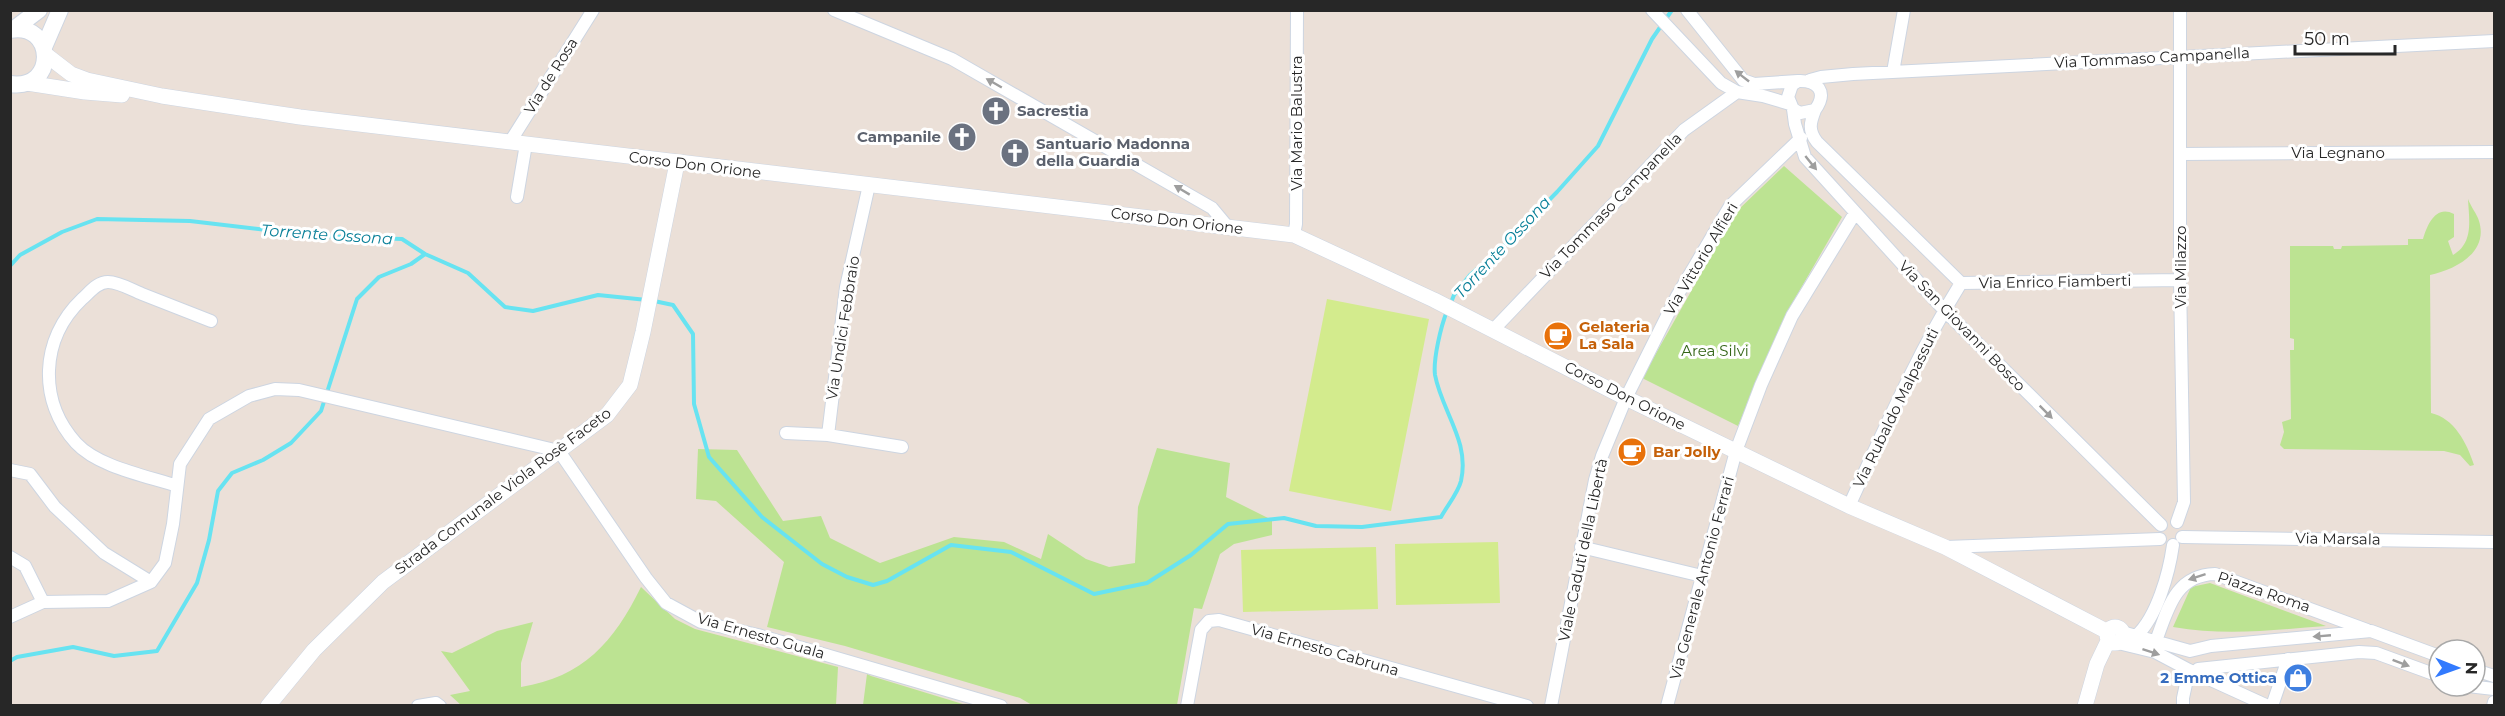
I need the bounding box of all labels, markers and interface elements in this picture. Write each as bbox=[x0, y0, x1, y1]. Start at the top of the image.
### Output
scale bar bbox=[2295, 18, 2396, 56]
text: 50 m bbox=[2304, 28, 2350, 50]
street label: Via de Rosa bbox=[520, 34, 582, 117]
street label: Via Tommaso Campanella bbox=[2054, 43, 2250, 72]
street label: Via Mario Balustra bbox=[1287, 55, 1306, 191]
one-way arrow bbox=[1734, 70, 1750, 83]
one-way arrow bbox=[986, 77, 1002, 88]
church icon: Sacrestia bbox=[980, 95, 1012, 127]
place label: Sacrestia bbox=[1017, 101, 1089, 120]
church icon: Campanile bbox=[946, 121, 978, 153]
place label: Campanile bbox=[857, 127, 941, 146]
street label: Via Tommaso Campanella bbox=[1536, 129, 1686, 283]
place label: Santuario Madonna della Guardia bbox=[1036, 134, 1190, 170]
church icon: Santuario Madonna della Guardia bbox=[999, 137, 1031, 169]
street label: Via Legnano bbox=[2291, 143, 2385, 162]
street label: Corso Don Orione bbox=[628, 147, 762, 182]
one-way arrow bbox=[1805, 155, 1818, 171]
one-way arrow bbox=[1174, 185, 1190, 196]
water label: Torrente Ossona bbox=[1450, 192, 1554, 302]
street label: Via Vittorio Alfieri bbox=[1659, 199, 1742, 319]
street label: Corso Don Orione bbox=[1110, 203, 1244, 238]
water label: Torrente Ossona bbox=[260, 220, 394, 249]
street label: Via Milazzo bbox=[2171, 226, 2190, 308]
street label: Via Undici Febbraio bbox=[822, 254, 863, 401]
street label: Via San Giovanni Bosco bbox=[1895, 256, 2030, 395]
street label: Via Enrico Fiamberti bbox=[1979, 271, 2131, 292]
place label: Gelateria La Sala bbox=[1579, 317, 1650, 353]
cafe icon: Gelateria La Sala bbox=[1542, 320, 1574, 352]
street label: Via Rubaldo Malpassuti bbox=[1849, 325, 1943, 491]
park label: Area Silvi bbox=[1681, 341, 1749, 360]
street label: Corso Don Orione bbox=[1562, 357, 1689, 434]
street label: Strada Comunale Viola Rosè Faceto bbox=[391, 403, 615, 578]
one-way arrow bbox=[2039, 404, 2053, 418]
cafe icon: Bar Jolly bbox=[1616, 436, 1648, 468]
place label: Bar Jolly bbox=[1653, 442, 1721, 461]
street label: Viale Caduti della Libertà bbox=[1554, 457, 1611, 643]
street label: Via Generale Antonio Ferrari bbox=[1665, 474, 1738, 682]
street label: Via Marsala bbox=[2295, 528, 2381, 549]
street label: Piazza Roma bbox=[2215, 567, 2313, 616]
one-way arrow bbox=[2188, 573, 2206, 582]
street label: Via Ernesto Guala bbox=[695, 608, 827, 663]
street label: Via Ernesto Cabruna bbox=[1249, 619, 1401, 680]
one-way arrow bbox=[2313, 631, 2332, 641]
north arrow bbox=[2427, 638, 2487, 698]
one-way arrow bbox=[2142, 648, 2160, 657]
one-way arrow bbox=[2392, 658, 2410, 668]
shop icon: 2 Emme Ottica bbox=[2282, 662, 2314, 694]
text: N bbox=[2462, 662, 2481, 675]
place label: 2 Emme Ottica bbox=[2160, 668, 2277, 687]

